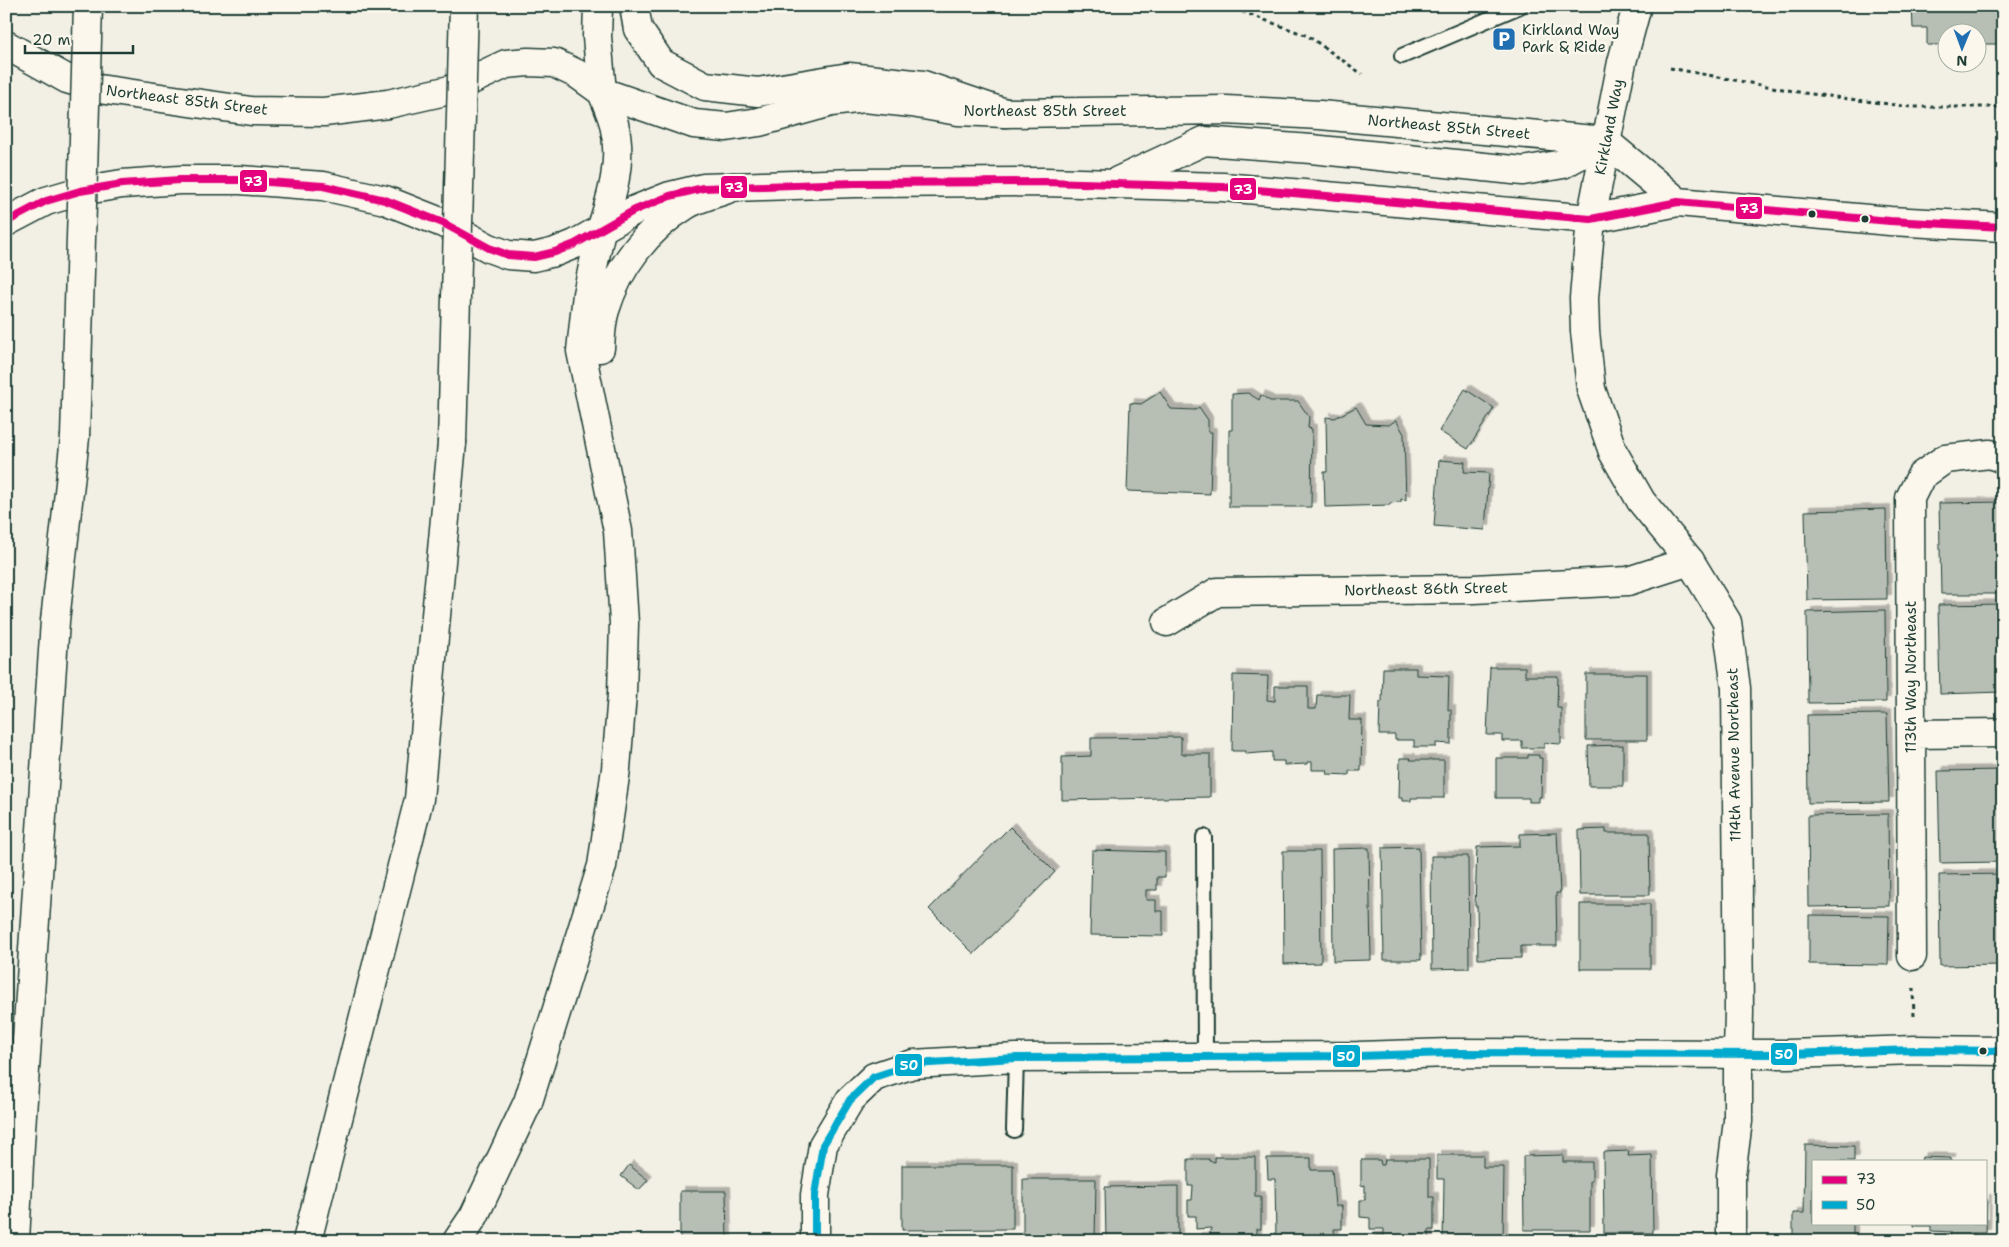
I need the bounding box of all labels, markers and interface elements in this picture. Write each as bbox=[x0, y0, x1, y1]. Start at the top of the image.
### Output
place label: Kirkland Way Park & Ride bbox=[1522, 20, 1619, 57]
scale bar bbox=[25, 22, 132, 54]
north arrow bbox=[1936, 22, 1986, 72]
parking icon: Kirkland Way Park & Ride bbox=[1491, 26, 1517, 52]
text: 20 m bbox=[32, 30, 71, 50]
text: N bbox=[1956, 52, 1967, 70]
street label: Kirkland Way bbox=[1590, 77, 1628, 177]
street label: Northeast 85th Street bbox=[105, 80, 269, 120]
street label: Northeast 85th Street bbox=[964, 101, 1127, 121]
street label: Northeast 85th Street bbox=[1367, 110, 1531, 144]
line badge: 73 bbox=[239, 169, 268, 193]
text: 73 bbox=[243, 172, 263, 190]
line badge: 73 bbox=[720, 175, 748, 199]
line badge: 73 bbox=[1229, 177, 1257, 201]
text: 73 bbox=[724, 178, 744, 196]
text: 73 bbox=[1233, 180, 1253, 198]
line badge: 73 bbox=[1735, 196, 1763, 220]
text: 73 bbox=[1739, 199, 1759, 217]
unlabelled marker bbox=[1807, 209, 1817, 219]
unlabelled marker bbox=[1860, 214, 1870, 224]
street label: Northeast 86th Street bbox=[1344, 578, 1508, 600]
street label: 113th Way Northeast bbox=[1901, 601, 1921, 753]
street label: 114th Avenue Northeast bbox=[1722, 668, 1746, 842]
line badge: 50 bbox=[1770, 1042, 1798, 1066]
line badge: 50 bbox=[1332, 1044, 1361, 1068]
text: 50 bbox=[1775, 1045, 1793, 1063]
unlabelled marker bbox=[1978, 1046, 1988, 1056]
text: 50 bbox=[1337, 1047, 1355, 1065]
line badge: 50 bbox=[894, 1053, 923, 1077]
text: 50 bbox=[900, 1056, 918, 1074]
legend bbox=[1812, 1160, 1986, 1224]
text: 73 bbox=[1856, 1169, 1876, 1189]
text: 50 bbox=[1856, 1195, 1876, 1215]

